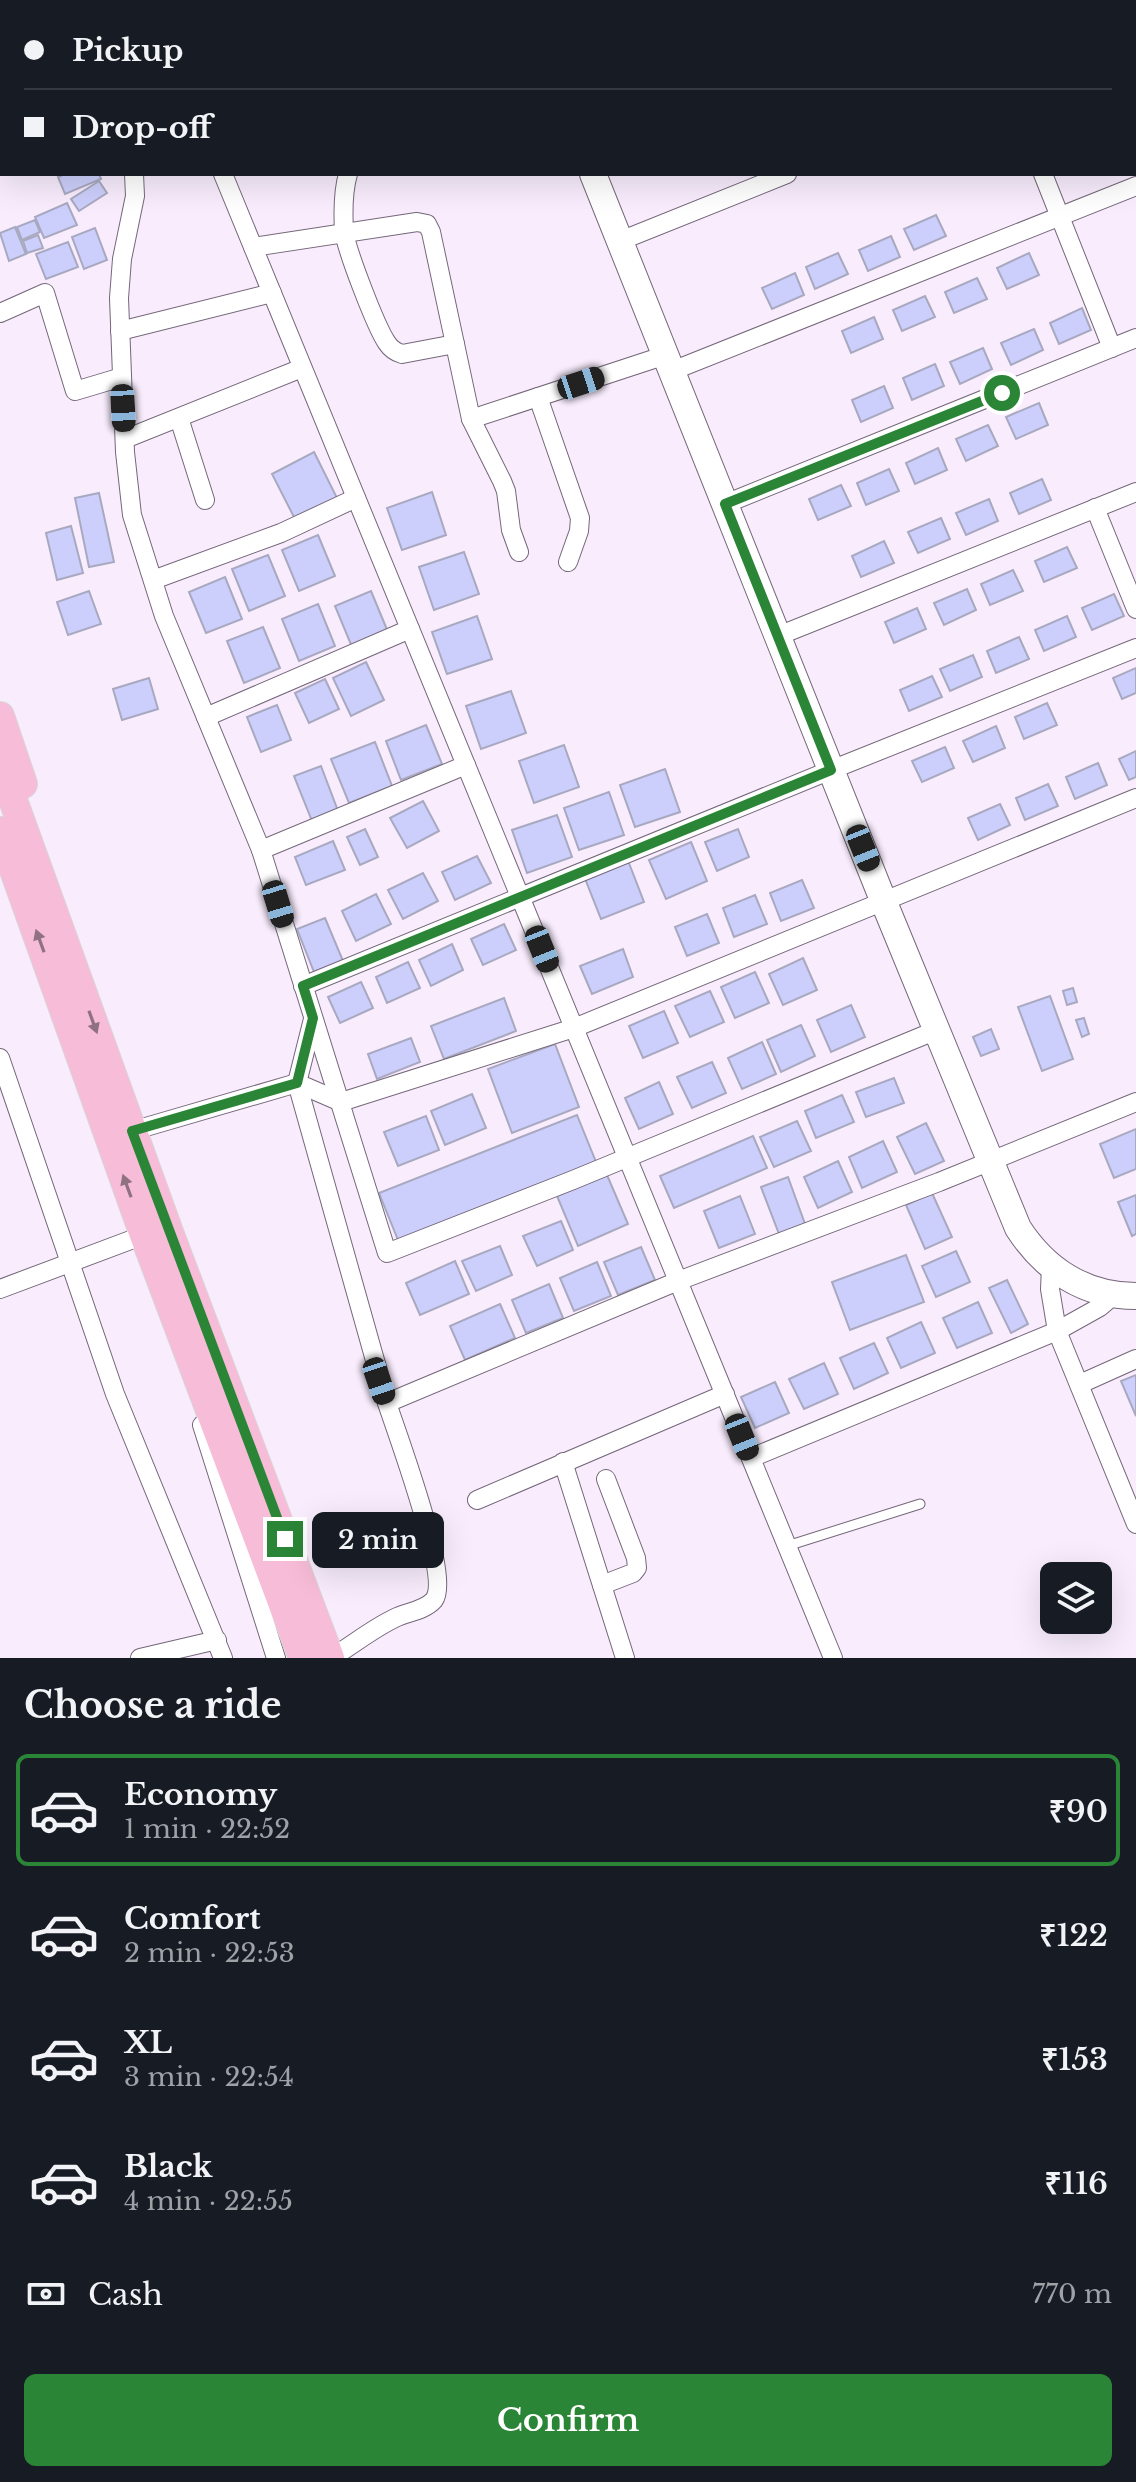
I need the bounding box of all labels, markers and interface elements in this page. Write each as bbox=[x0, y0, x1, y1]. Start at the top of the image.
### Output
text: Pickup bbox=[72, 32, 183, 69]
text: Drop-off bbox=[72, 109, 212, 146]
car bbox=[554, 364, 608, 402]
route start bbox=[984, 375, 1020, 411]
car bbox=[110, 383, 136, 433]
car bbox=[843, 821, 883, 875]
car bbox=[260, 878, 296, 930]
car bbox=[522, 922, 562, 976]
one-way arrow bbox=[33, 929, 45, 953]
one-way arrow bbox=[88, 1010, 100, 1034]
one-way arrow bbox=[120, 1174, 133, 1198]
car bbox=[360, 1354, 398, 1408]
car bbox=[722, 1410, 762, 1464]
callout: 2 min bbox=[313, 1511, 445, 1567]
route end bbox=[267, 1521, 303, 1557]
text: 2 min bbox=[338, 1524, 418, 1556]
map controls bbox=[1040, 1562, 1112, 1634]
button: layers bbox=[1040, 1562, 1112, 1634]
text: Choose a ride bbox=[24, 1683, 281, 1728]
icon: car bbox=[28, 1774, 100, 1846]
text: Economy bbox=[124, 1776, 277, 1813]
text: ₹90 bbox=[1049, 1793, 1108, 1830]
text: 1 min · 22:52 bbox=[124, 1813, 290, 1845]
icon: car bbox=[28, 1898, 100, 1970]
text: Comfort bbox=[124, 1900, 261, 1937]
text: ₹122 bbox=[1039, 1917, 1108, 1954]
text: 2 min · 22:53 bbox=[124, 1937, 295, 1969]
icon: car bbox=[28, 2022, 100, 2094]
text: XL bbox=[124, 2024, 172, 2061]
text: ₹153 bbox=[1041, 2041, 1108, 2078]
text: 3 min · 22:54 bbox=[124, 2061, 294, 2093]
icon: car bbox=[28, 2146, 100, 2218]
text: Black bbox=[124, 2148, 212, 2185]
text: ₹116 bbox=[1045, 2165, 1108, 2202]
text: 4 min · 22:55 bbox=[124, 2185, 293, 2217]
icon: cash bbox=[24, 2272, 68, 2316]
text: Cash bbox=[88, 2276, 163, 2313]
text: 770 m bbox=[1032, 2278, 1112, 2310]
button: Confirm bbox=[24, 2374, 1112, 2466]

